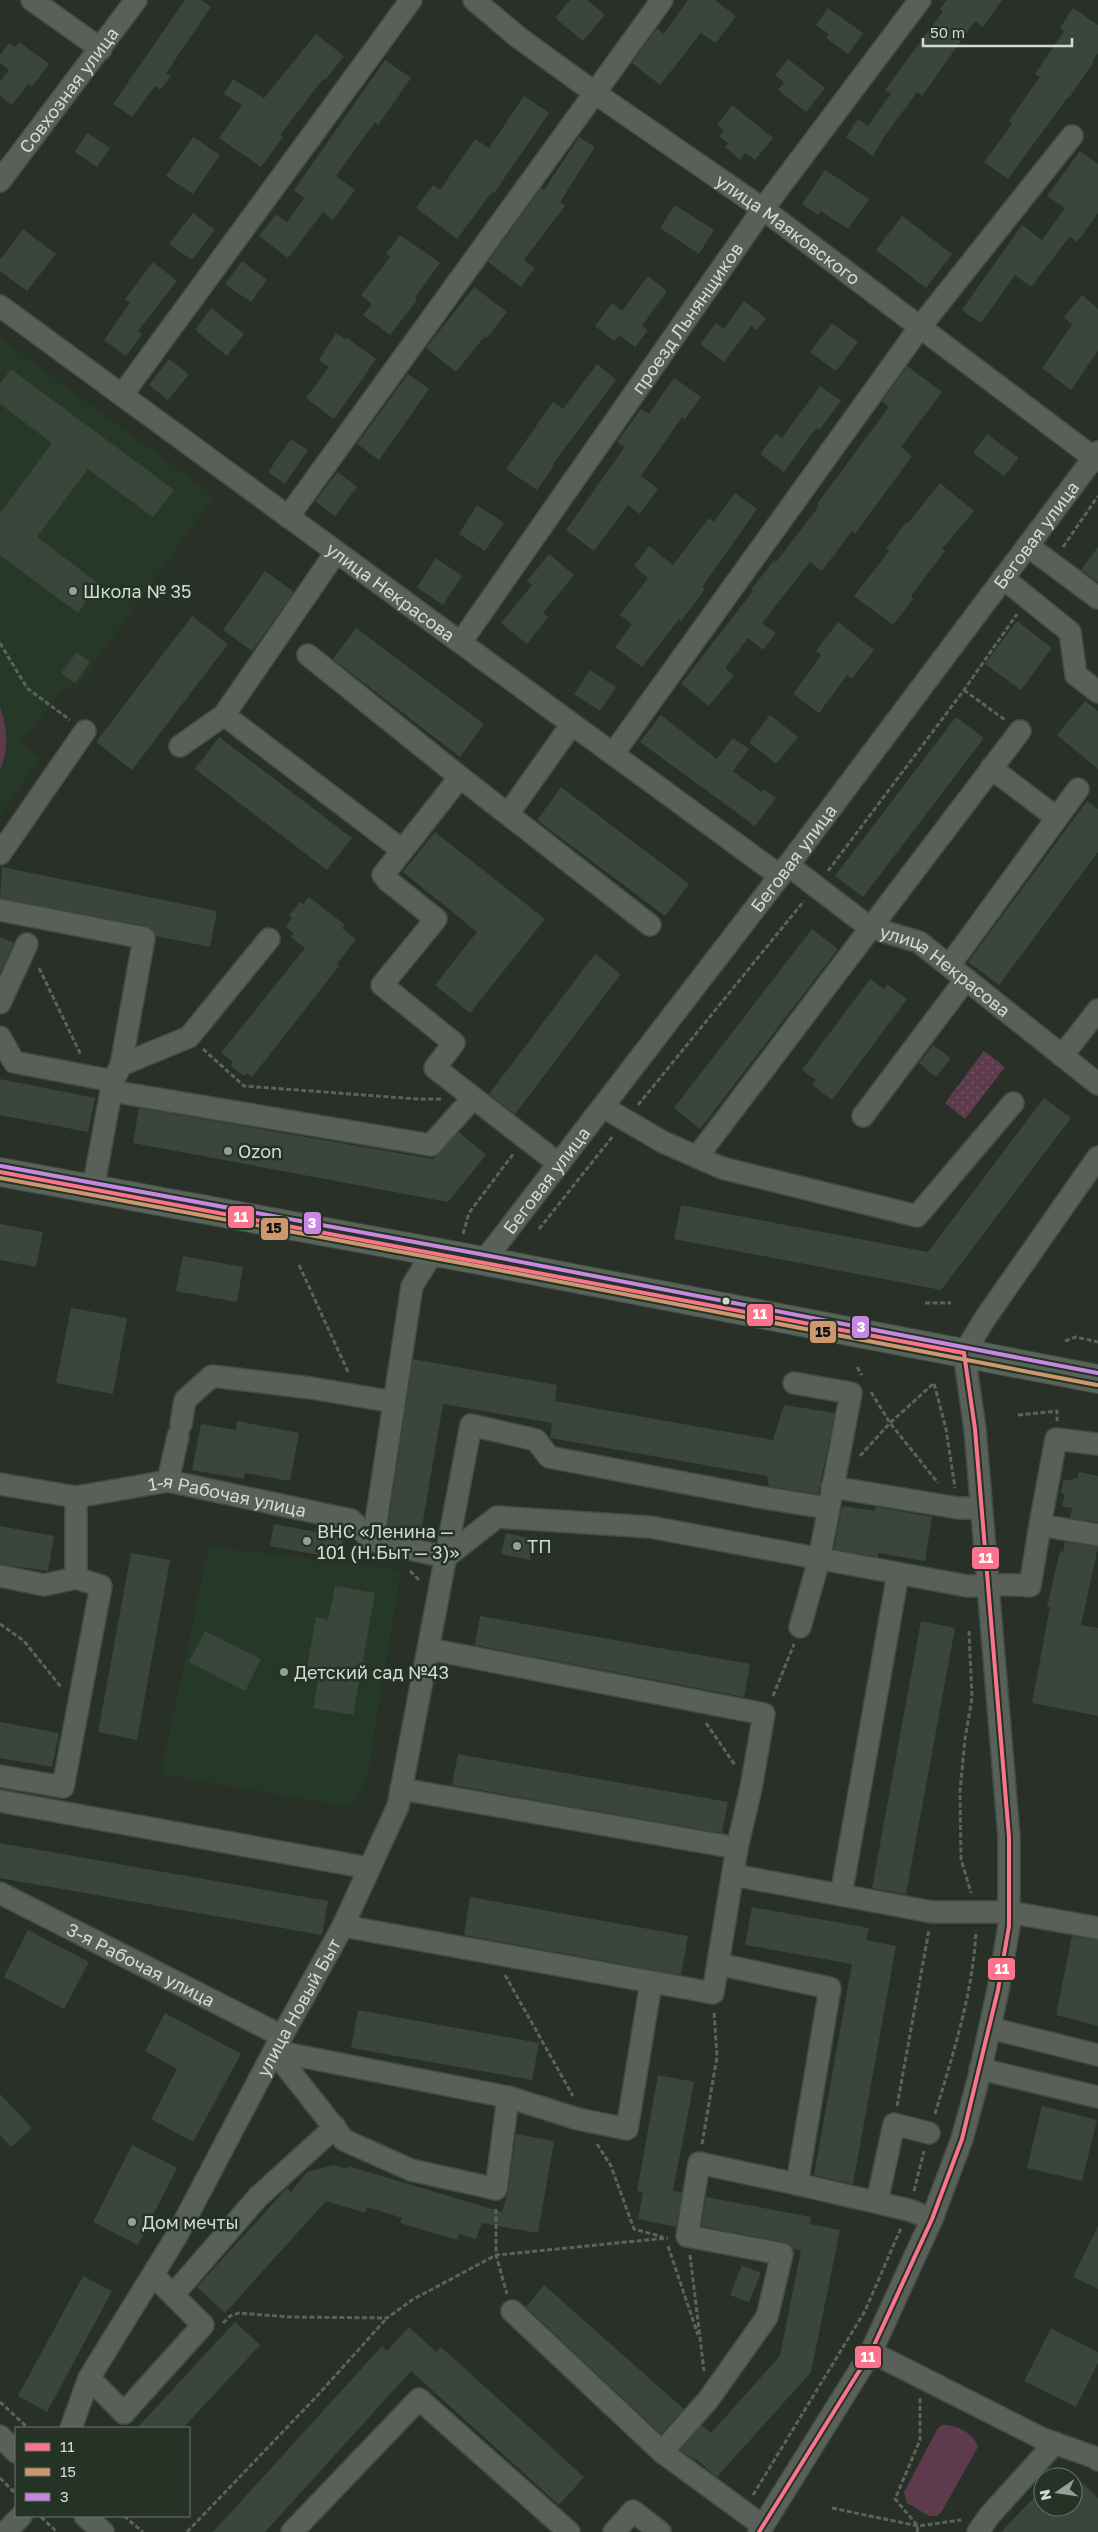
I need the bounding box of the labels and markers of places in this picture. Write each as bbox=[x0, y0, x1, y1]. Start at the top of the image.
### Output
place label: Школа № 35 bbox=[83, 580, 191, 602]
marker: Школа № 35 bbox=[67, 585, 79, 597]
place label: Ozon bbox=[238, 1140, 282, 1162]
marker: Ozon bbox=[222, 1145, 234, 1157]
unlabelled marker bbox=[721, 1296, 731, 1306]
place label: ВНС «Ленина — 101 (Н.Быт — 3)» bbox=[317, 1520, 459, 1563]
marker: ВНС «Ленина — 101 (Н.Быт — 3)» bbox=[301, 1535, 313, 1547]
place label: ТП bbox=[527, 1535, 552, 1557]
marker: ТП bbox=[511, 1540, 523, 1552]
place label: Детский сад №43 bbox=[294, 1661, 449, 1683]
marker: Детский сад №43 bbox=[278, 1666, 290, 1678]
place label: Дом мечты bbox=[142, 2211, 239, 2233]
marker: Дом мечты bbox=[126, 2216, 138, 2228]

